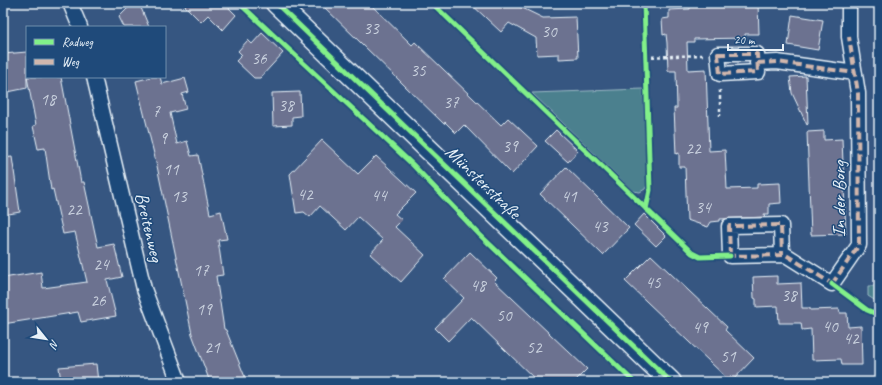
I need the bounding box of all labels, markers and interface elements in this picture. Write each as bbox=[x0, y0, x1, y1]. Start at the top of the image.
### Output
house number: 33 bbox=[363, 18, 380, 39]
house number: 30 bbox=[541, 21, 558, 42]
legend bbox=[26, 26, 166, 78]
scale bar bbox=[728, 26, 783, 52]
text: 20 m bbox=[734, 32, 756, 48]
text: Radweg bbox=[62, 34, 93, 50]
house number: 36 bbox=[251, 48, 268, 69]
text: Weg bbox=[62, 54, 80, 70]
house number: 35 bbox=[410, 60, 427, 81]
house number: 18 bbox=[40, 89, 58, 110]
house number: 37 bbox=[443, 92, 460, 113]
house number: 38 bbox=[278, 95, 296, 116]
house number: 7 bbox=[152, 101, 161, 122]
house number: 9 bbox=[159, 128, 168, 149]
house number: 39 bbox=[502, 136, 519, 157]
house number: 22 bbox=[685, 138, 702, 159]
street label: Münsterstraße bbox=[440, 140, 527, 225]
house number: 11 bbox=[163, 159, 180, 180]
street label: In der Borg bbox=[827, 160, 851, 237]
house number: 42 bbox=[297, 184, 314, 205]
house number: 44 bbox=[371, 185, 389, 206]
house number: 13 bbox=[171, 186, 188, 207]
house number: 41 bbox=[561, 186, 578, 207]
street label: Breitenweg bbox=[129, 190, 169, 265]
house number: 34 bbox=[695, 197, 713, 218]
house number: 22 bbox=[66, 199, 83, 220]
house number: 43 bbox=[592, 216, 609, 237]
house number: 24 bbox=[93, 254, 111, 275]
house number: 17 bbox=[193, 260, 210, 281]
house number: 45 bbox=[645, 272, 662, 293]
house number: 48 bbox=[470, 275, 488, 296]
house number: 38 bbox=[781, 285, 799, 306]
house number: 26 bbox=[90, 290, 107, 311]
house number: 19 bbox=[196, 299, 213, 320]
house number: 50 bbox=[496, 305, 513, 326]
house number: 40 bbox=[822, 316, 839, 337]
house number: 49 bbox=[692, 317, 709, 338]
north arrow bbox=[26, 319, 66, 359]
house number: 42 bbox=[843, 328, 860, 349]
house number: 21 bbox=[204, 337, 221, 358]
house number: 52 bbox=[526, 337, 543, 358]
text: N bbox=[46, 338, 62, 352]
house number: 51 bbox=[720, 346, 737, 367]

